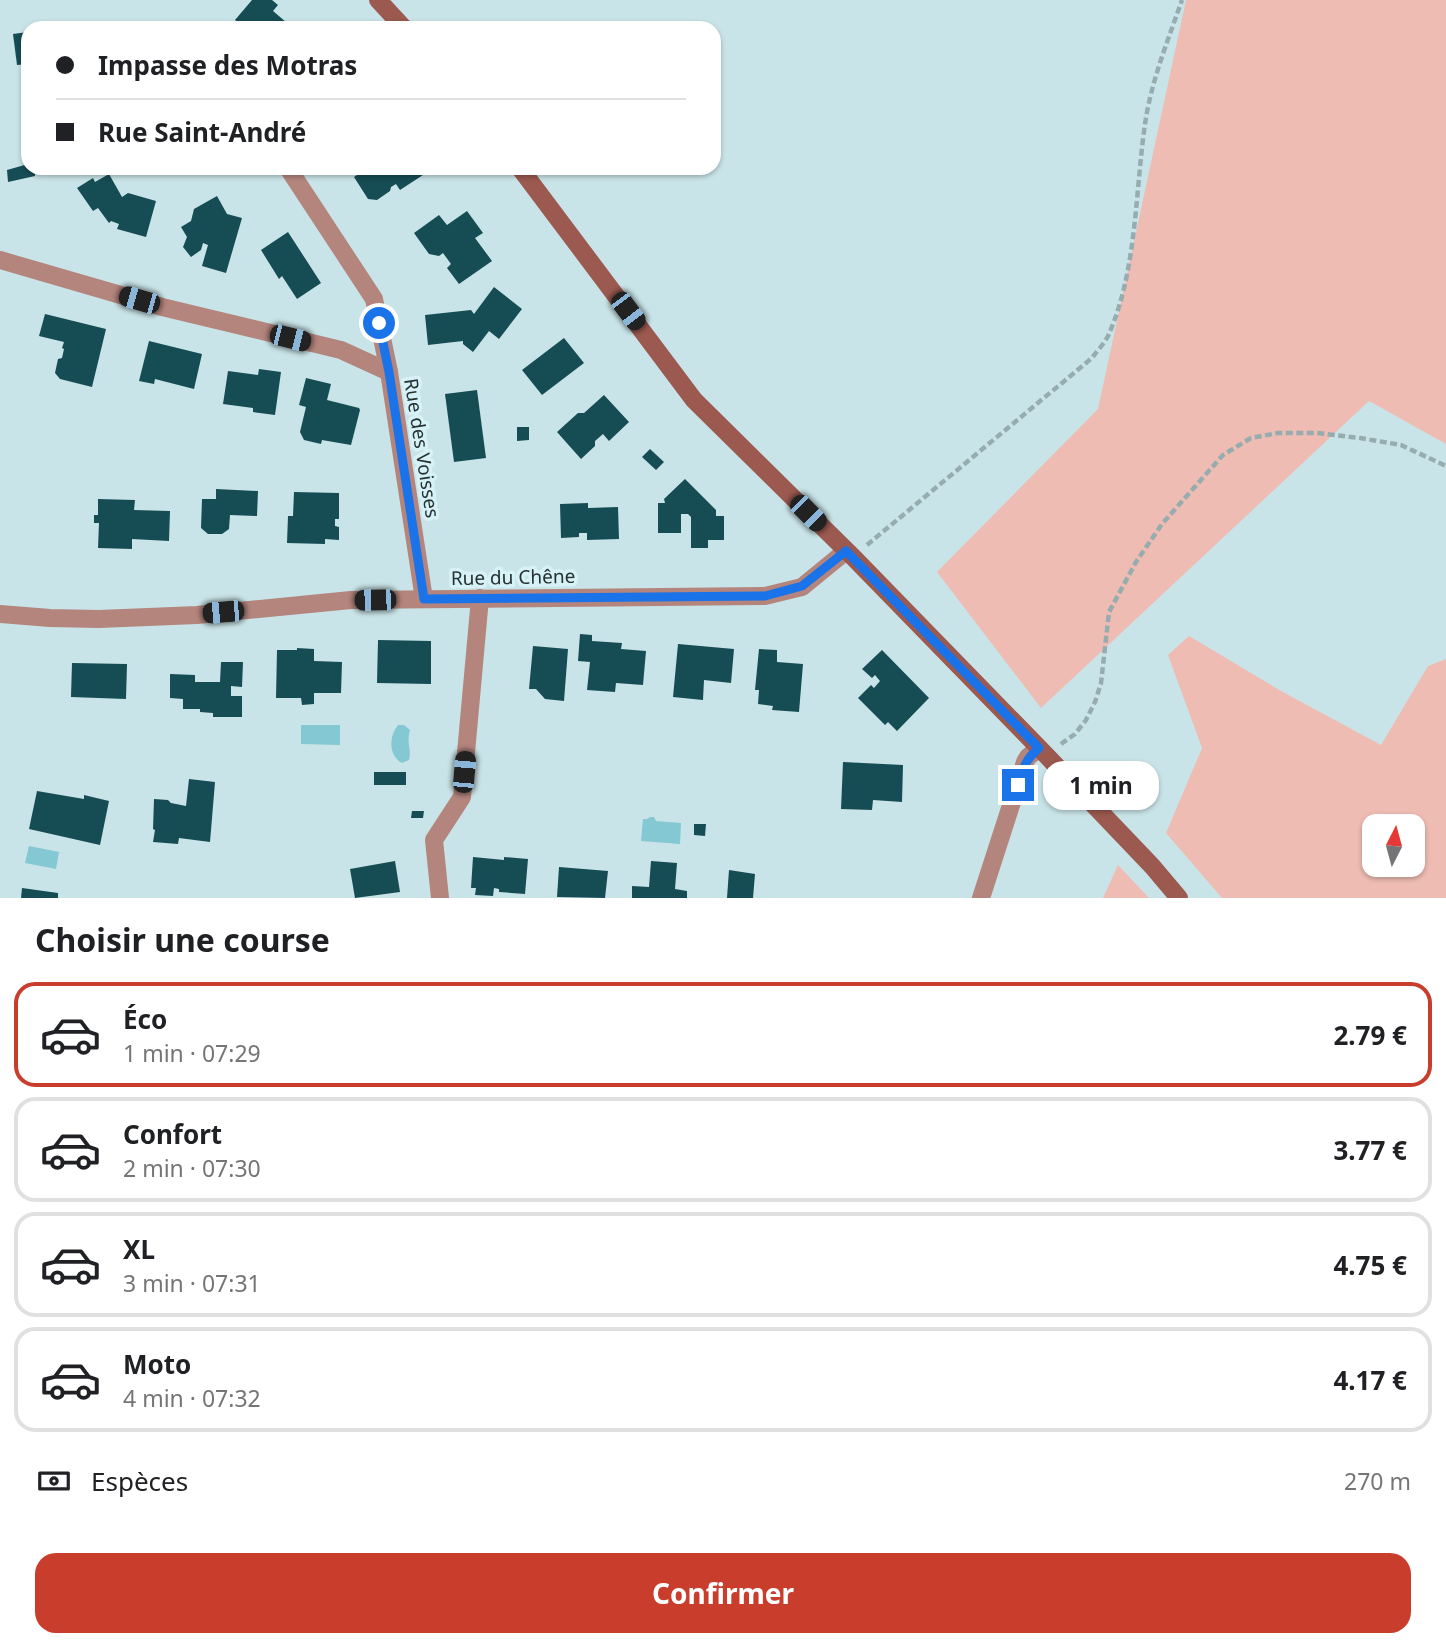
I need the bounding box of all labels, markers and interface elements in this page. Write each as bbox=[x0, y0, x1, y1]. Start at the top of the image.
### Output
text: Impasse des Motras bbox=[98, 47, 357, 83]
text: Rue Saint-André bbox=[98, 114, 306, 150]
car bbox=[116, 284, 163, 316]
car bbox=[607, 288, 650, 334]
route start bbox=[363, 307, 395, 339]
car bbox=[268, 323, 313, 353]
street label: Rue des Voisses bbox=[398, 376, 446, 520]
car bbox=[786, 491, 831, 535]
street label: Rue du Chêne bbox=[451, 563, 575, 591]
car bbox=[354, 589, 397, 611]
car bbox=[202, 600, 245, 624]
car bbox=[452, 750, 477, 794]
callout: 1 min bbox=[1042, 760, 1158, 810]
route end bbox=[1002, 769, 1034, 801]
text: 1 min bbox=[1069, 769, 1133, 801]
north arrow bbox=[1362, 814, 1424, 877]
map controls bbox=[1362, 814, 1425, 877]
text: Choisir une course bbox=[35, 918, 330, 961]
text: Éco bbox=[123, 1001, 167, 1037]
icon: car bbox=[39, 1003, 102, 1066]
text: 2.79 € bbox=[1333, 1017, 1407, 1053]
text: 1 min · 07:29 bbox=[123, 1037, 261, 1069]
text: Confort bbox=[123, 1116, 222, 1152]
icon: car bbox=[39, 1118, 102, 1181]
text: 3.77 € bbox=[1333, 1132, 1407, 1168]
text: 2 min · 07:30 bbox=[123, 1152, 261, 1184]
text: XL bbox=[123, 1231, 155, 1267]
icon: car bbox=[39, 1233, 102, 1296]
text: 4.75 € bbox=[1333, 1247, 1407, 1283]
text: 3 min · 07:31 bbox=[123, 1267, 261, 1299]
text: Moto bbox=[123, 1346, 191, 1382]
icon: car bbox=[39, 1348, 102, 1411]
text: 4.17 € bbox=[1333, 1362, 1407, 1398]
text: 4 min · 07:32 bbox=[123, 1382, 261, 1414]
icon: cash bbox=[35, 1462, 73, 1500]
text: Espèces bbox=[91, 1463, 188, 1499]
text: 270 m bbox=[1344, 1465, 1411, 1497]
button: Confirmer bbox=[35, 1553, 1411, 1633]

